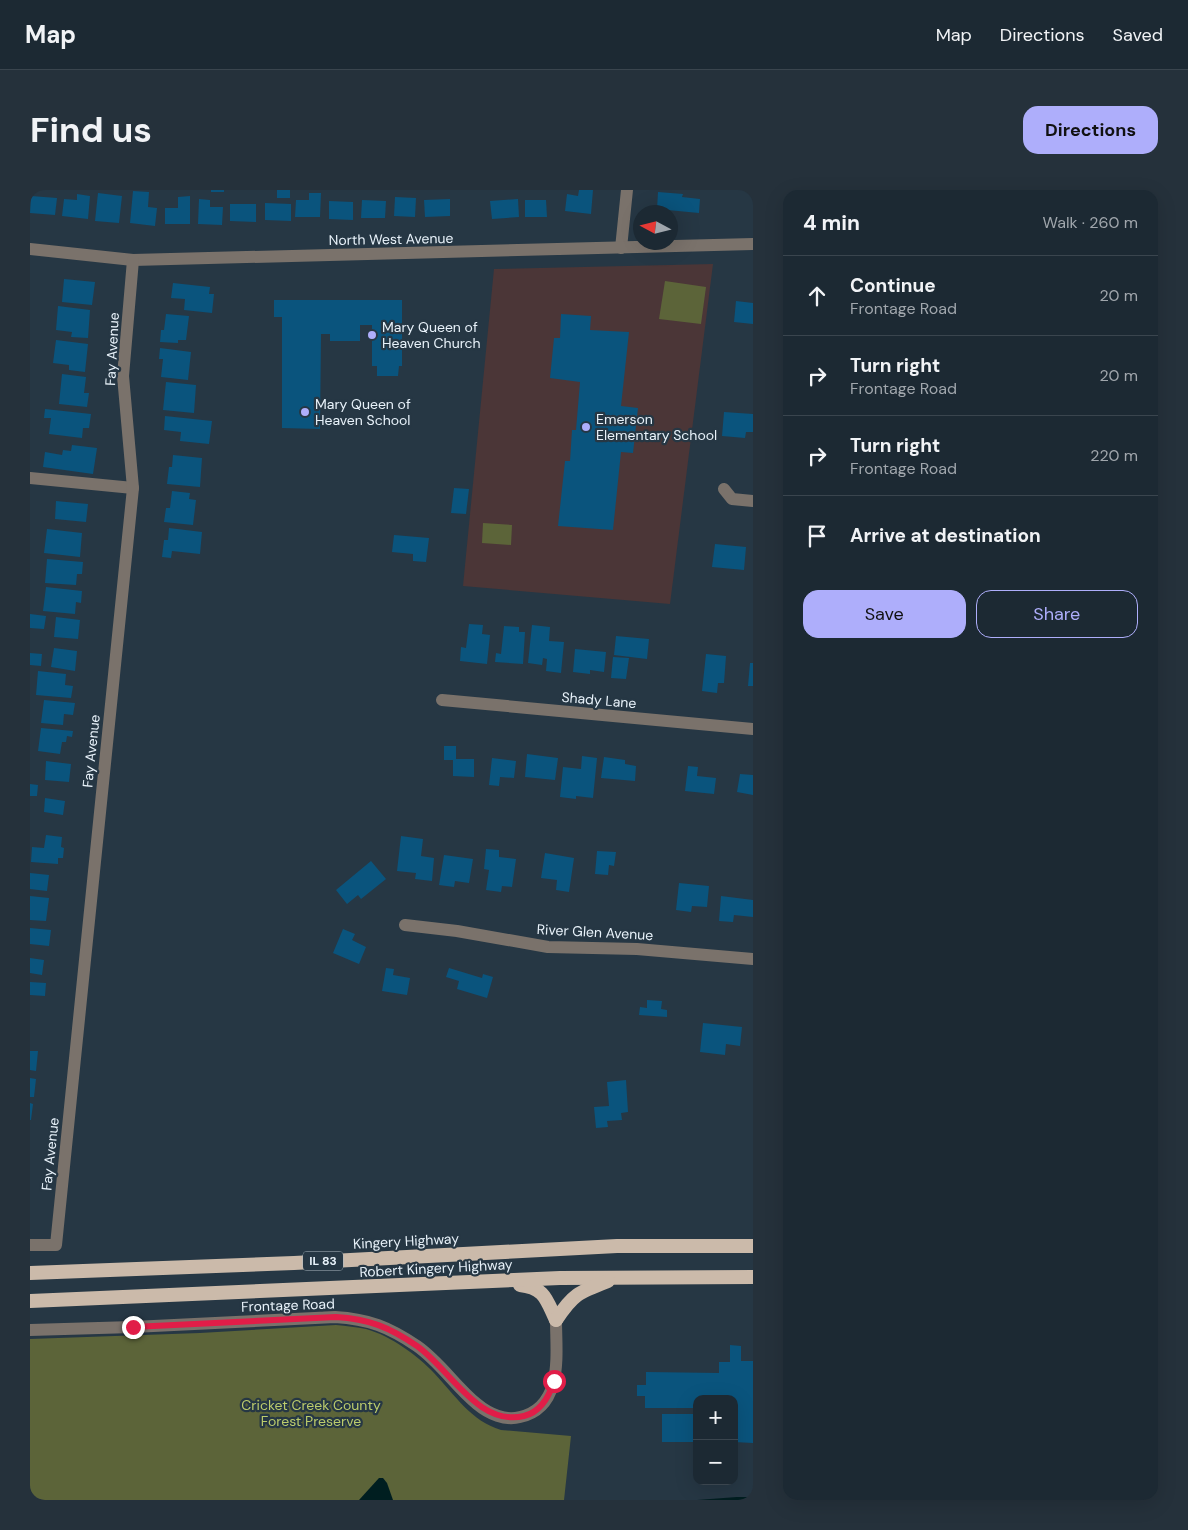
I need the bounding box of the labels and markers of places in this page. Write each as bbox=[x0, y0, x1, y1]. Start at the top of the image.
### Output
place label: Mary Queen of Heaven Church bbox=[382, 318, 481, 352]
marker: Mary Queen of Heaven Church bbox=[366, 329, 378, 341]
place label: Mary Queen of Heaven School bbox=[315, 395, 411, 429]
marker: Mary Queen of Heaven School bbox=[299, 406, 311, 418]
place label: Emerson Elementary School bbox=[596, 410, 717, 444]
marker: Emerson Elementary School bbox=[580, 421, 592, 433]

